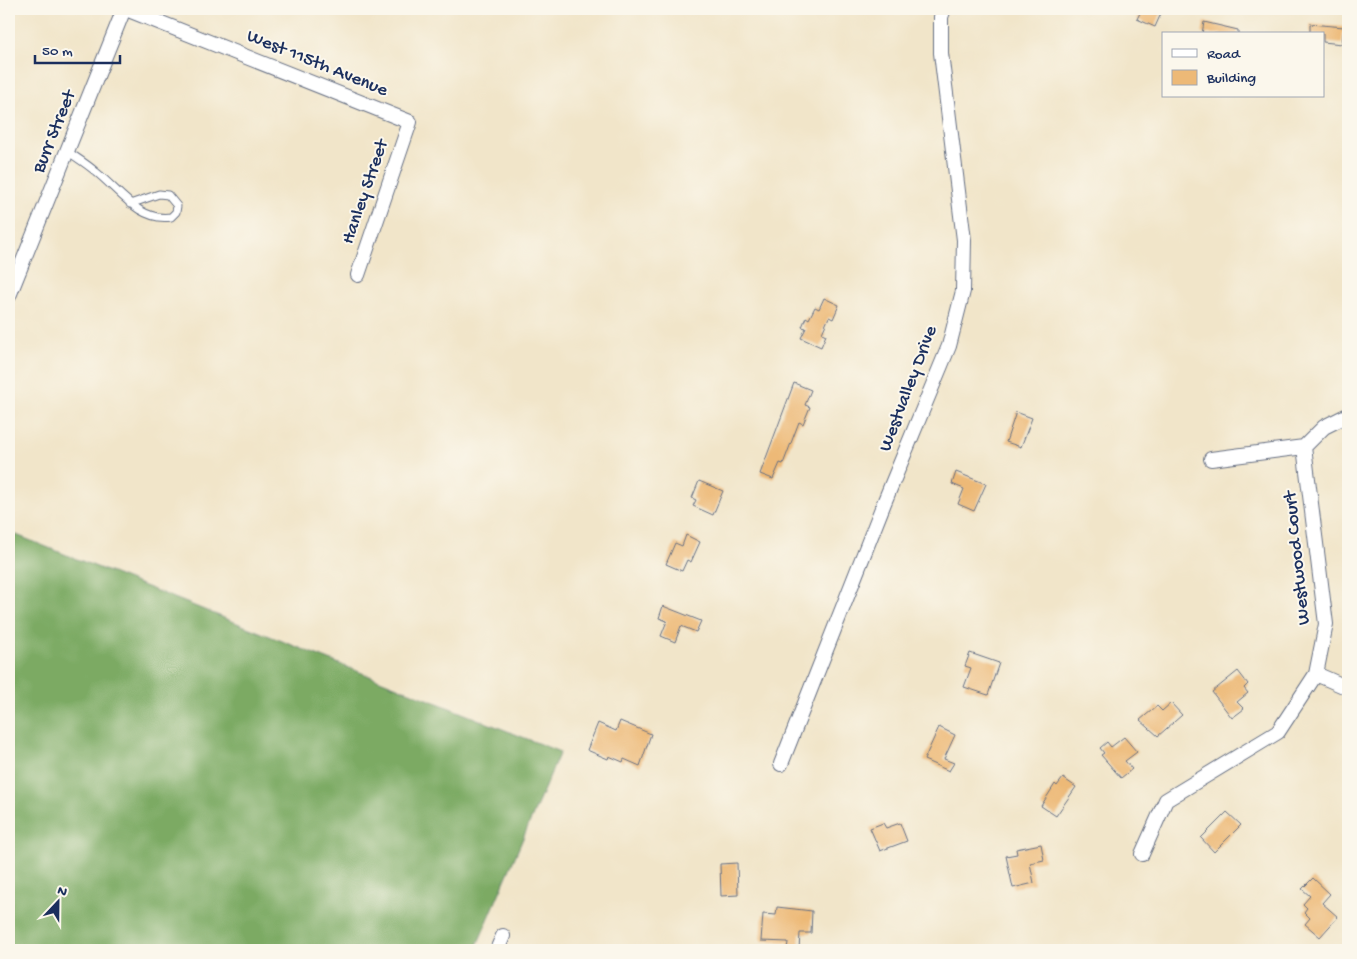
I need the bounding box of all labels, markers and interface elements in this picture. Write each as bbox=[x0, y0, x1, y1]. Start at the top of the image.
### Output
street label: West 115th Avenue bbox=[243, 25, 391, 103]
scale bar bbox=[35, 32, 120, 64]
legend bbox=[1162, 32, 1324, 98]
text: 50 m bbox=[42, 43, 73, 61]
text: Road bbox=[1207, 46, 1241, 64]
text: Building bbox=[1206, 70, 1256, 88]
street label: Burr Street bbox=[28, 85, 83, 178]
street label: Hanley Street bbox=[337, 135, 395, 247]
street label: Westvalley Drive bbox=[874, 323, 944, 455]
street label: Westwood Court bbox=[1279, 488, 1316, 626]
north arrow bbox=[32, 876, 82, 926]
text: N bbox=[55, 883, 69, 902]

